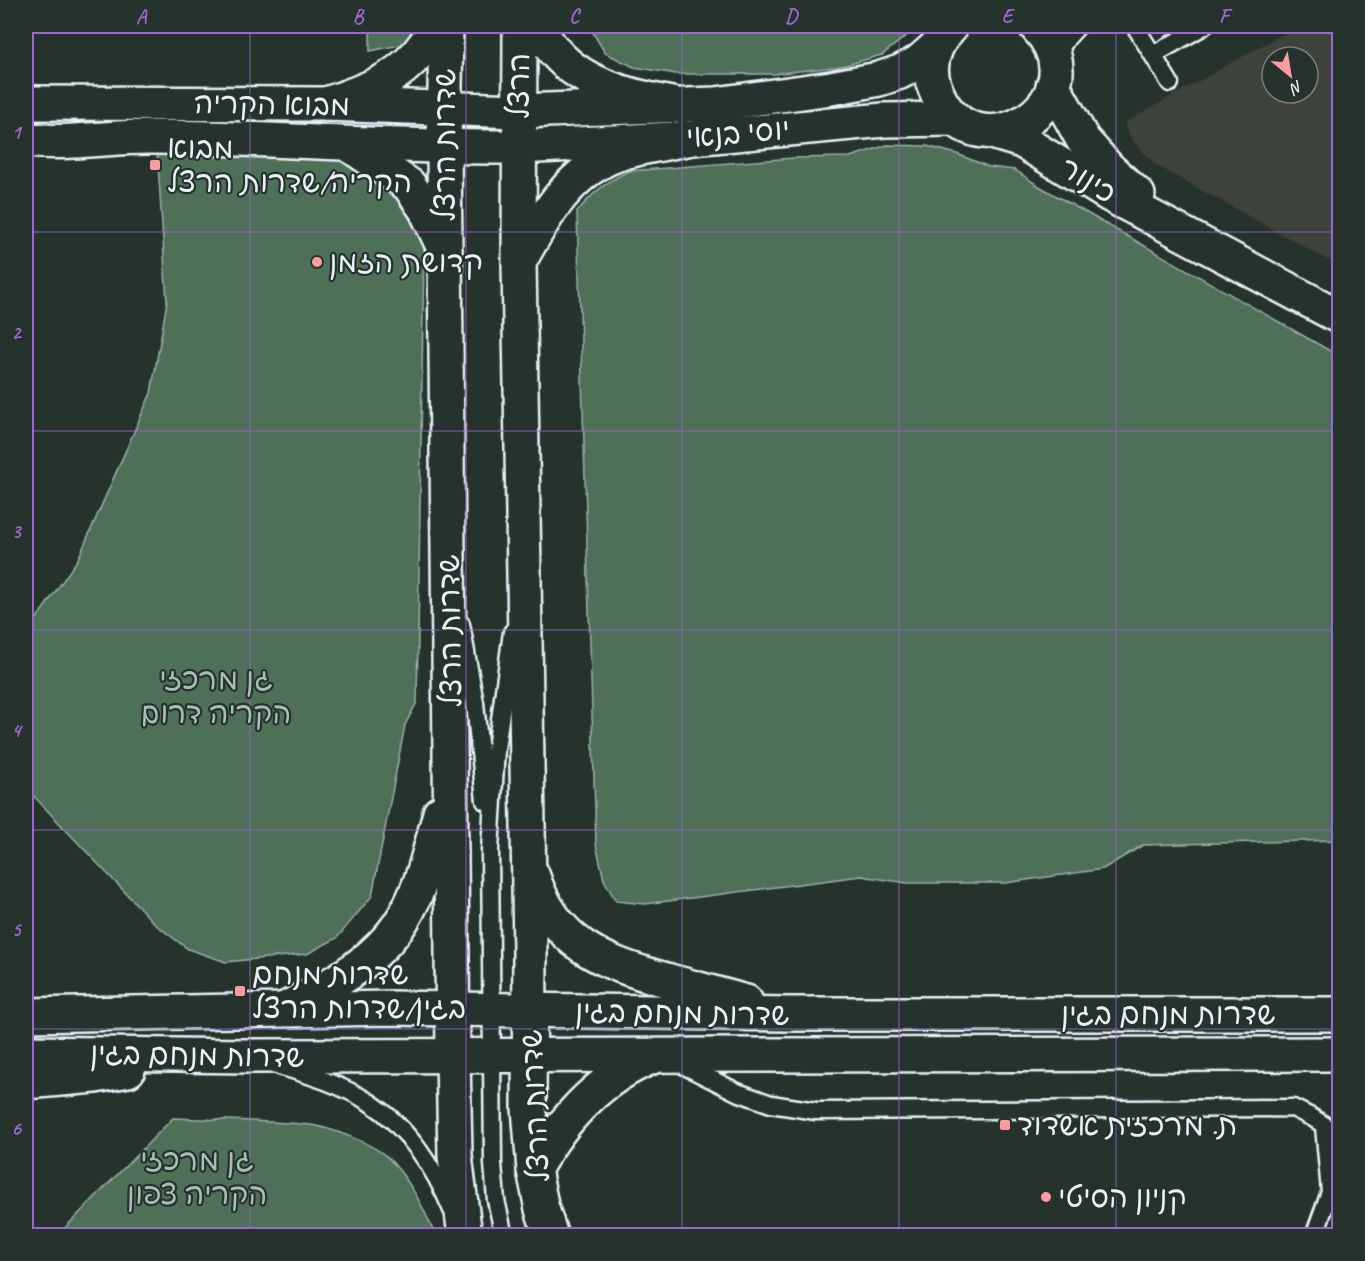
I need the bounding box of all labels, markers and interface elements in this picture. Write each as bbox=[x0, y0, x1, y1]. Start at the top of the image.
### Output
text: A bbox=[136, 4, 148, 29]
text: B bbox=[353, 4, 365, 29]
text: C bbox=[569, 4, 581, 29]
text: D bbox=[785, 4, 799, 29]
text: E bbox=[1002, 4, 1016, 29]
text: F bbox=[1219, 4, 1233, 29]
north arrow bbox=[1260, 45, 1320, 105]
street label: הרצל bbox=[500, 53, 538, 119]
street label: שדרות הרצל bbox=[426, 69, 464, 221]
text: N bbox=[1285, 76, 1306, 100]
street label: מבוא הקריה bbox=[194, 84, 350, 124]
street label: יוסי בנאי bbox=[685, 110, 791, 156]
text: 1 bbox=[12, 120, 23, 145]
place label: מבוא הקריה/שדרות הרצל bbox=[167, 129, 412, 201]
street label: כינור bbox=[1053, 148, 1123, 212]
marker: מבוא הקריה/שדרות הרצל bbox=[148, 158, 162, 172]
place label: קדושת הזמן bbox=[329, 243, 483, 281]
marker: קדושת הזמן bbox=[310, 255, 324, 269]
text: 2 bbox=[12, 320, 23, 345]
text: 3 bbox=[12, 519, 23, 544]
street label: שדרות הרצל bbox=[430, 554, 470, 708]
park label: גן מרכזי הקריה דרום bbox=[141, 660, 291, 732]
text: 4 bbox=[12, 718, 24, 743]
text: 5 bbox=[12, 917, 23, 942]
place label: שדרות מנחם בגין/שדרות הרצל bbox=[252, 955, 466, 1027]
marker: שדרות מנחם בגין/שדרות הרצל bbox=[233, 984, 247, 998]
street label: שדרות מנחם בגין bbox=[574, 992, 790, 1034]
street label: שדרות מנחם בגין bbox=[1061, 995, 1275, 1033]
street label: שדרות הרצל bbox=[512, 1029, 558, 1183]
street label: שדרות מנחם בגין bbox=[89, 1034, 305, 1076]
place label: ת. מרכזית אשדוד bbox=[1017, 1106, 1237, 1144]
text: 6 bbox=[11, 1116, 22, 1141]
marker: ת. מרכזית אשדוד bbox=[998, 1118, 1012, 1132]
park label: גן מרכזי הקריה צפון bbox=[127, 1141, 267, 1213]
place label: קניון הסיטי bbox=[1058, 1178, 1187, 1216]
marker: קניון הסיטי bbox=[1039, 1190, 1053, 1204]

